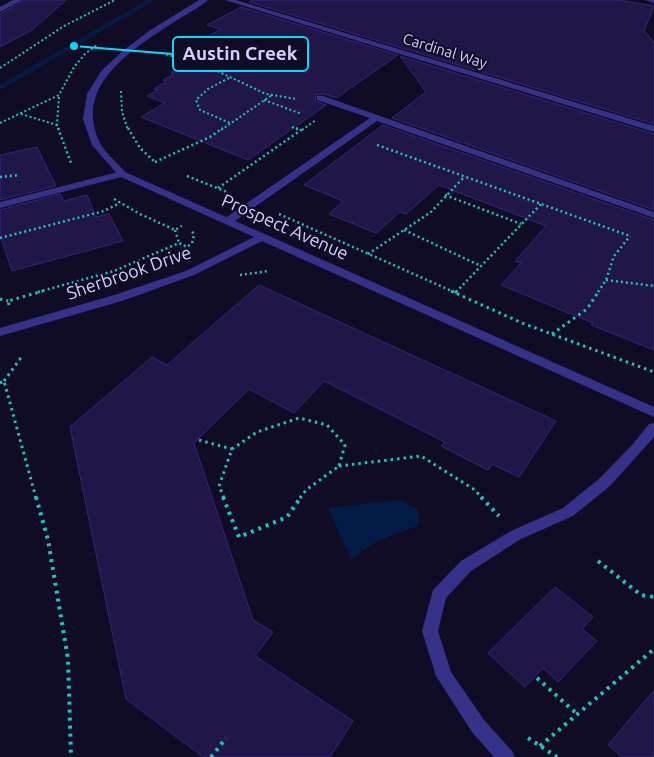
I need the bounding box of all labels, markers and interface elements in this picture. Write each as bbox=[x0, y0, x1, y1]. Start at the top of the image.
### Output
street label: Cardinal Way bbox=[401, 30, 489, 71]
callout: Austin Creek bbox=[173, 37, 308, 71]
text: Austin Creek bbox=[183, 42, 298, 64]
street label: Prospect Avenue bbox=[219, 189, 352, 263]
street label: Sherbrook Drive bbox=[64, 241, 194, 303]

